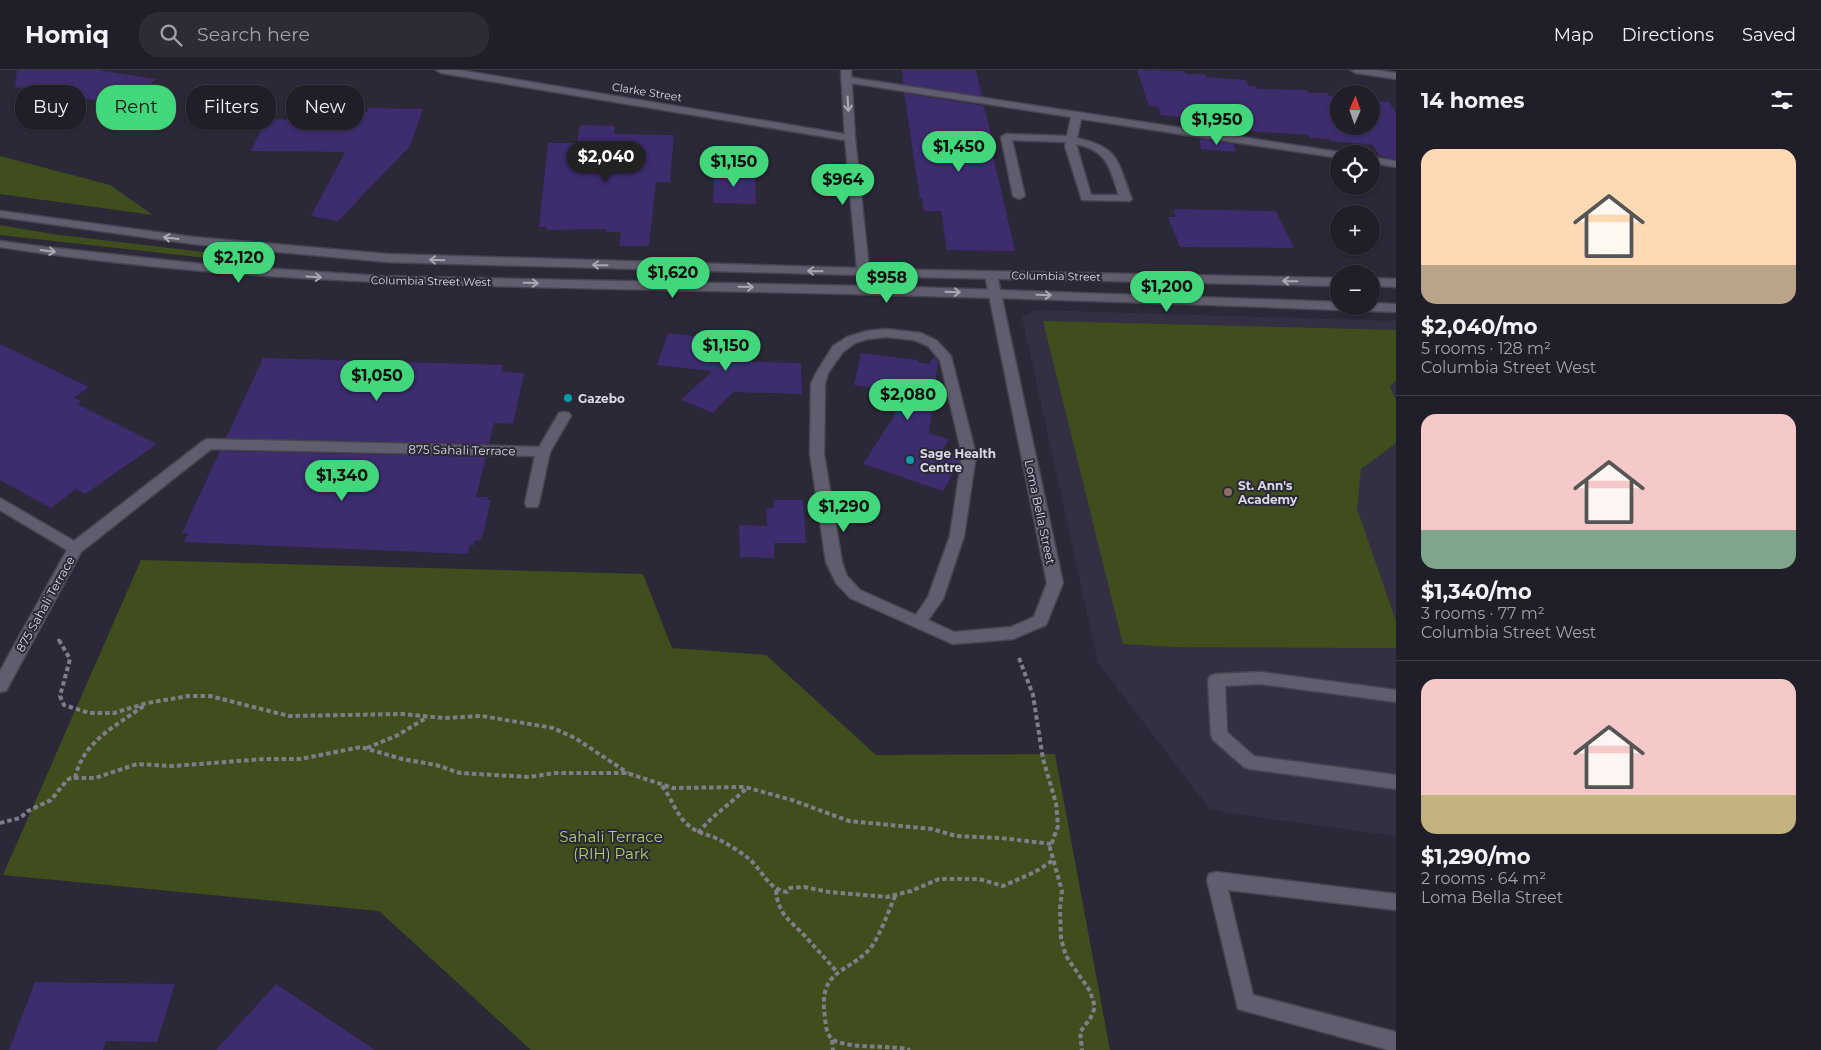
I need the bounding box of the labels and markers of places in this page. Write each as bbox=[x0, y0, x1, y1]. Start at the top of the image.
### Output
pin: $1,950 bbox=[1176, 104, 1258, 146]
pin: $1,450 bbox=[918, 131, 1000, 173]
pin: $2,040 bbox=[565, 140, 647, 183]
pin: $1,150 bbox=[693, 146, 775, 188]
pin: $964 bbox=[813, 164, 873, 206]
pin: $2,120 bbox=[198, 242, 280, 284]
pin: $1,620 bbox=[632, 256, 714, 299]
pin: $958 bbox=[857, 262, 917, 304]
pin: $1,200 bbox=[1126, 270, 1208, 313]
pin: $1,150 bbox=[685, 330, 767, 372]
pin: $1,050 bbox=[336, 360, 418, 402]
pin: $2,080 bbox=[867, 378, 949, 421]
place label: Gazebo bbox=[578, 391, 625, 406]
marker: Gazebo bbox=[562, 392, 574, 404]
place label: Sage Health Centre bbox=[920, 446, 996, 475]
marker: Sage Health Centre bbox=[904, 454, 916, 466]
pin: $1,340 bbox=[301, 460, 383, 502]
place label: St. Ann's Academy bbox=[1237, 478, 1298, 507]
marker: St. Ann's Academy bbox=[1222, 486, 1234, 498]
pin: $1,290 bbox=[803, 490, 885, 533]

